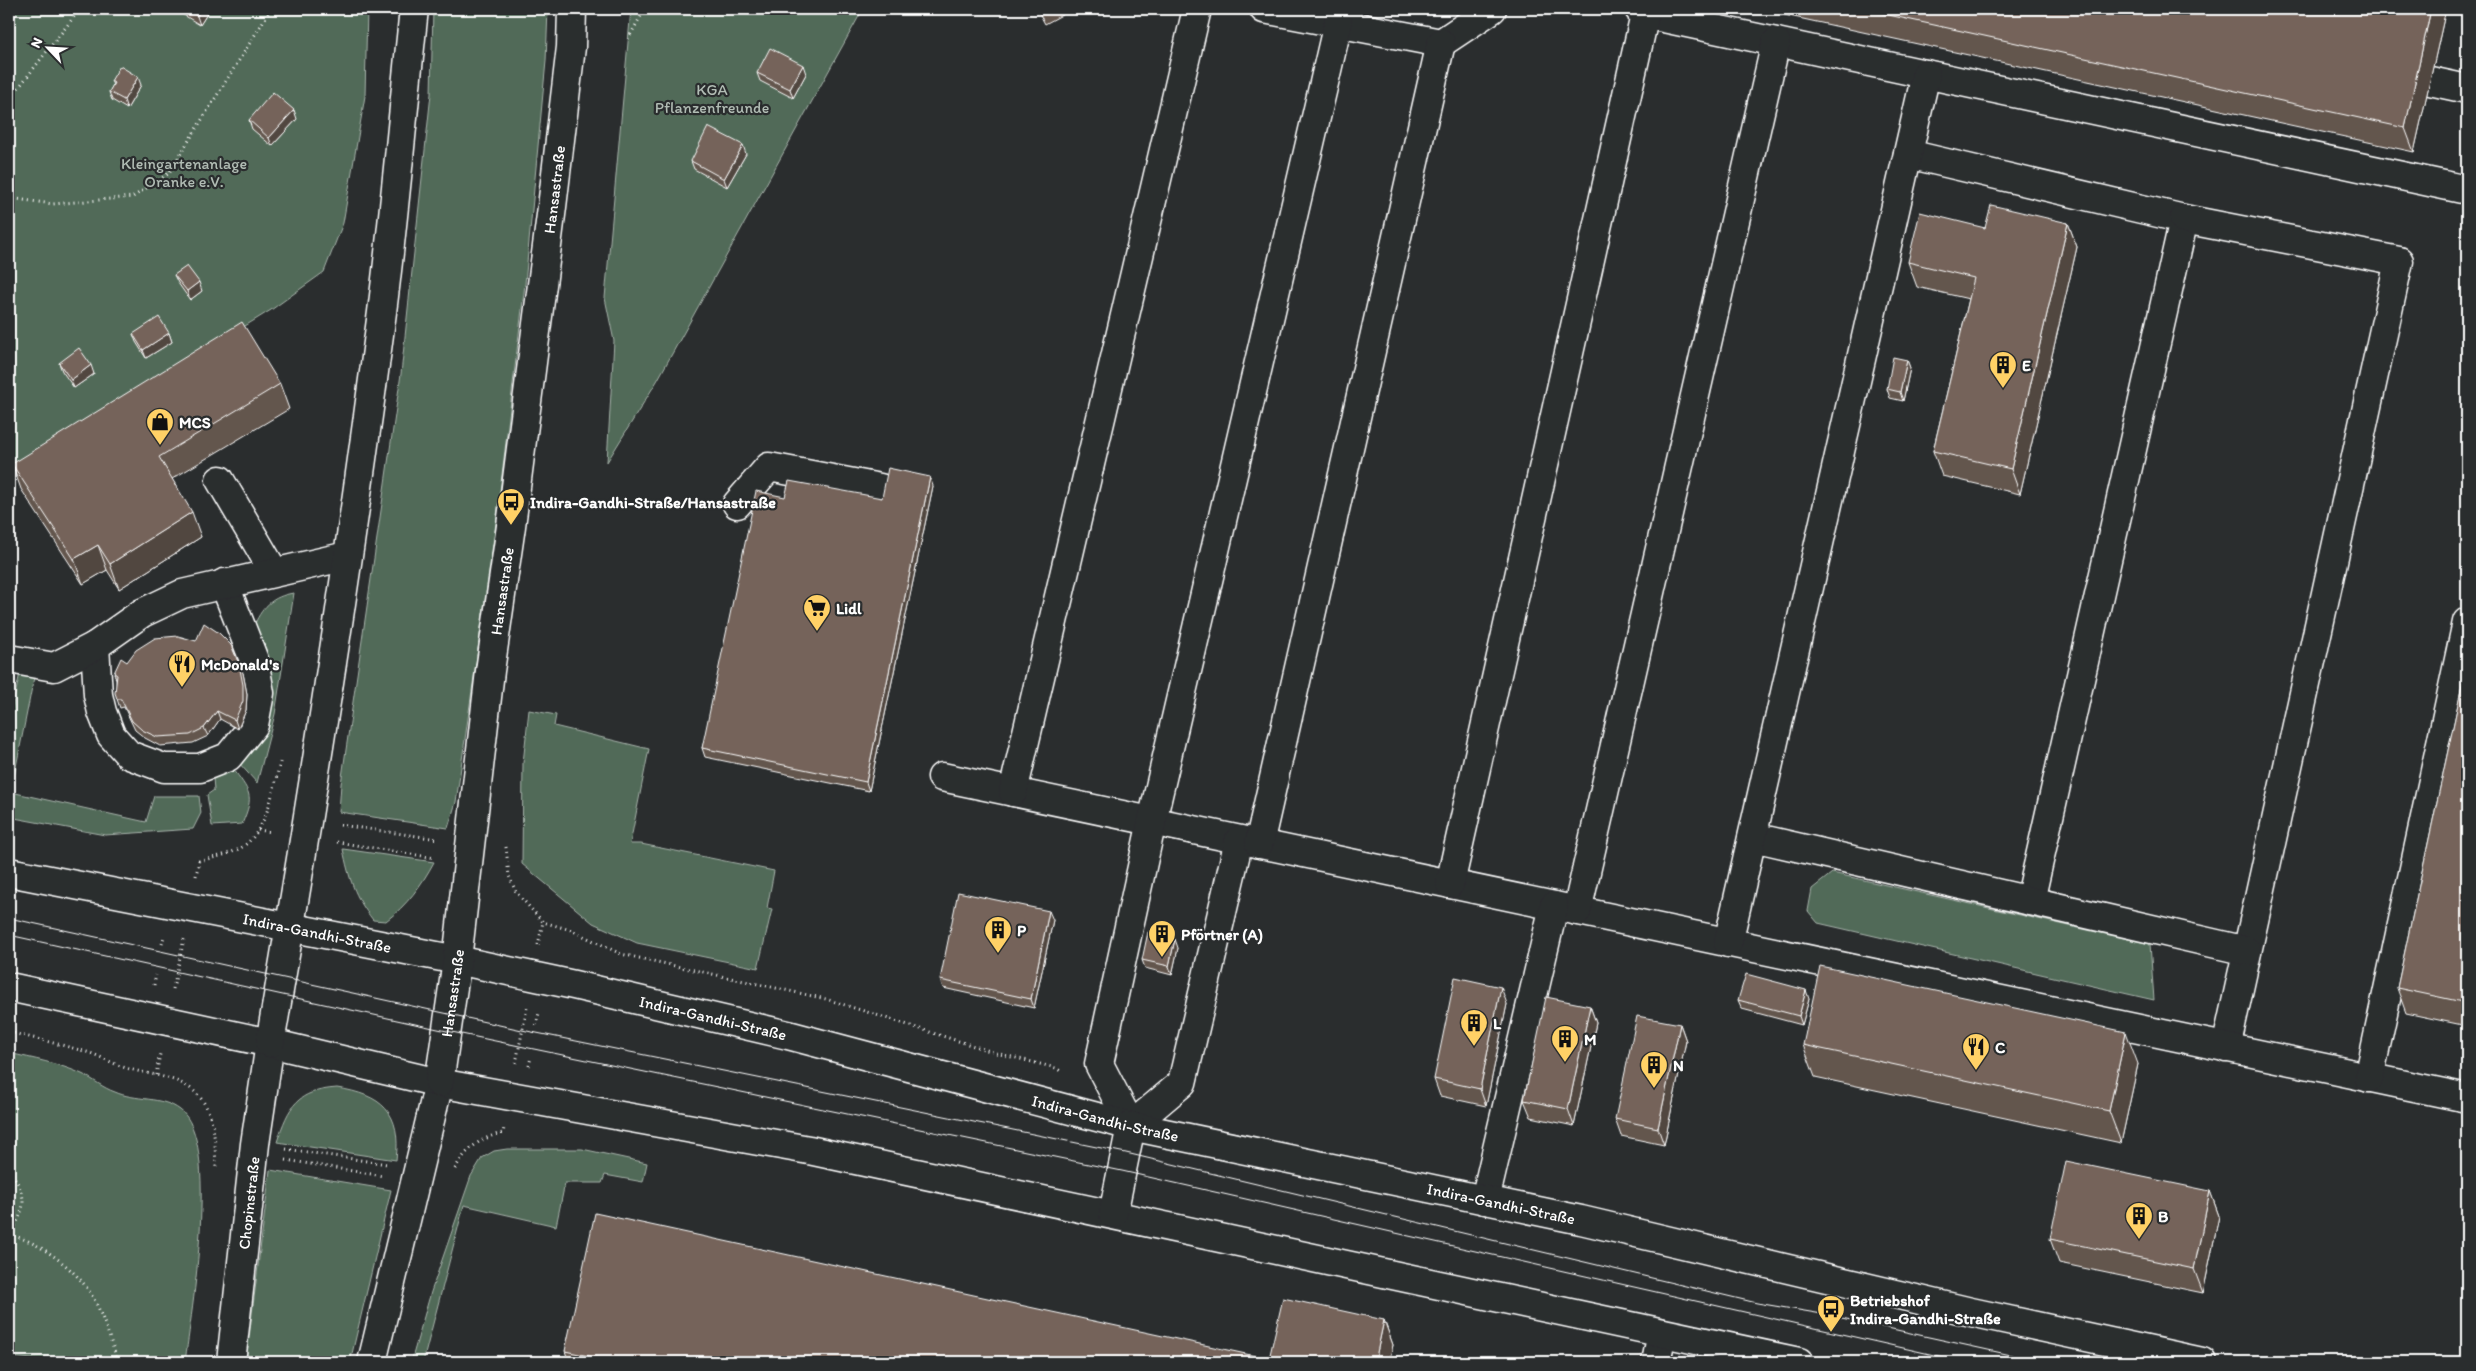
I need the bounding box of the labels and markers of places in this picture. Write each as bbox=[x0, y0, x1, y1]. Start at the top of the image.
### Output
building icon: E bbox=[1988, 350, 2018, 389]
place label: E bbox=[2022, 356, 2031, 375]
shop icon: MCS bbox=[145, 407, 175, 446]
place label: MCS bbox=[179, 413, 211, 432]
bus stop icon: Indira-Gandhi-Straße/Hansastraße bbox=[496, 487, 526, 526]
place label: Indira-Gandhi-Straße/Hansastraße bbox=[530, 493, 776, 512]
supermarket icon: Lidl bbox=[802, 593, 832, 632]
place label: Lidl bbox=[836, 599, 862, 618]
restaurant icon: McDonald's bbox=[167, 649, 197, 688]
place label: McDonald's bbox=[201, 655, 279, 674]
building icon: P bbox=[983, 915, 1013, 954]
building icon: Pförtner (A) bbox=[1147, 919, 1177, 958]
place label: P bbox=[1017, 921, 1027, 940]
place label: Pförtner (A) bbox=[1181, 925, 1263, 945]
building icon: L bbox=[1459, 1008, 1489, 1047]
place label: L bbox=[1493, 1014, 1502, 1033]
building icon: M bbox=[1550, 1024, 1580, 1063]
place label: M bbox=[1584, 1030, 1597, 1049]
restaurant icon: C bbox=[1961, 1032, 1991, 1071]
place label: C bbox=[1995, 1038, 2006, 1057]
building icon: N bbox=[1639, 1050, 1669, 1089]
place label: N bbox=[1673, 1056, 1684, 1075]
building icon: B bbox=[2124, 1201, 2154, 1240]
place label: B bbox=[2158, 1207, 2169, 1226]
place label: Betriebshof Indira-Gandhi-Straße bbox=[1850, 1291, 2001, 1328]
bus stop icon: Betriebshof Indira-Gandhi-Straße bbox=[1816, 1294, 1846, 1333]

